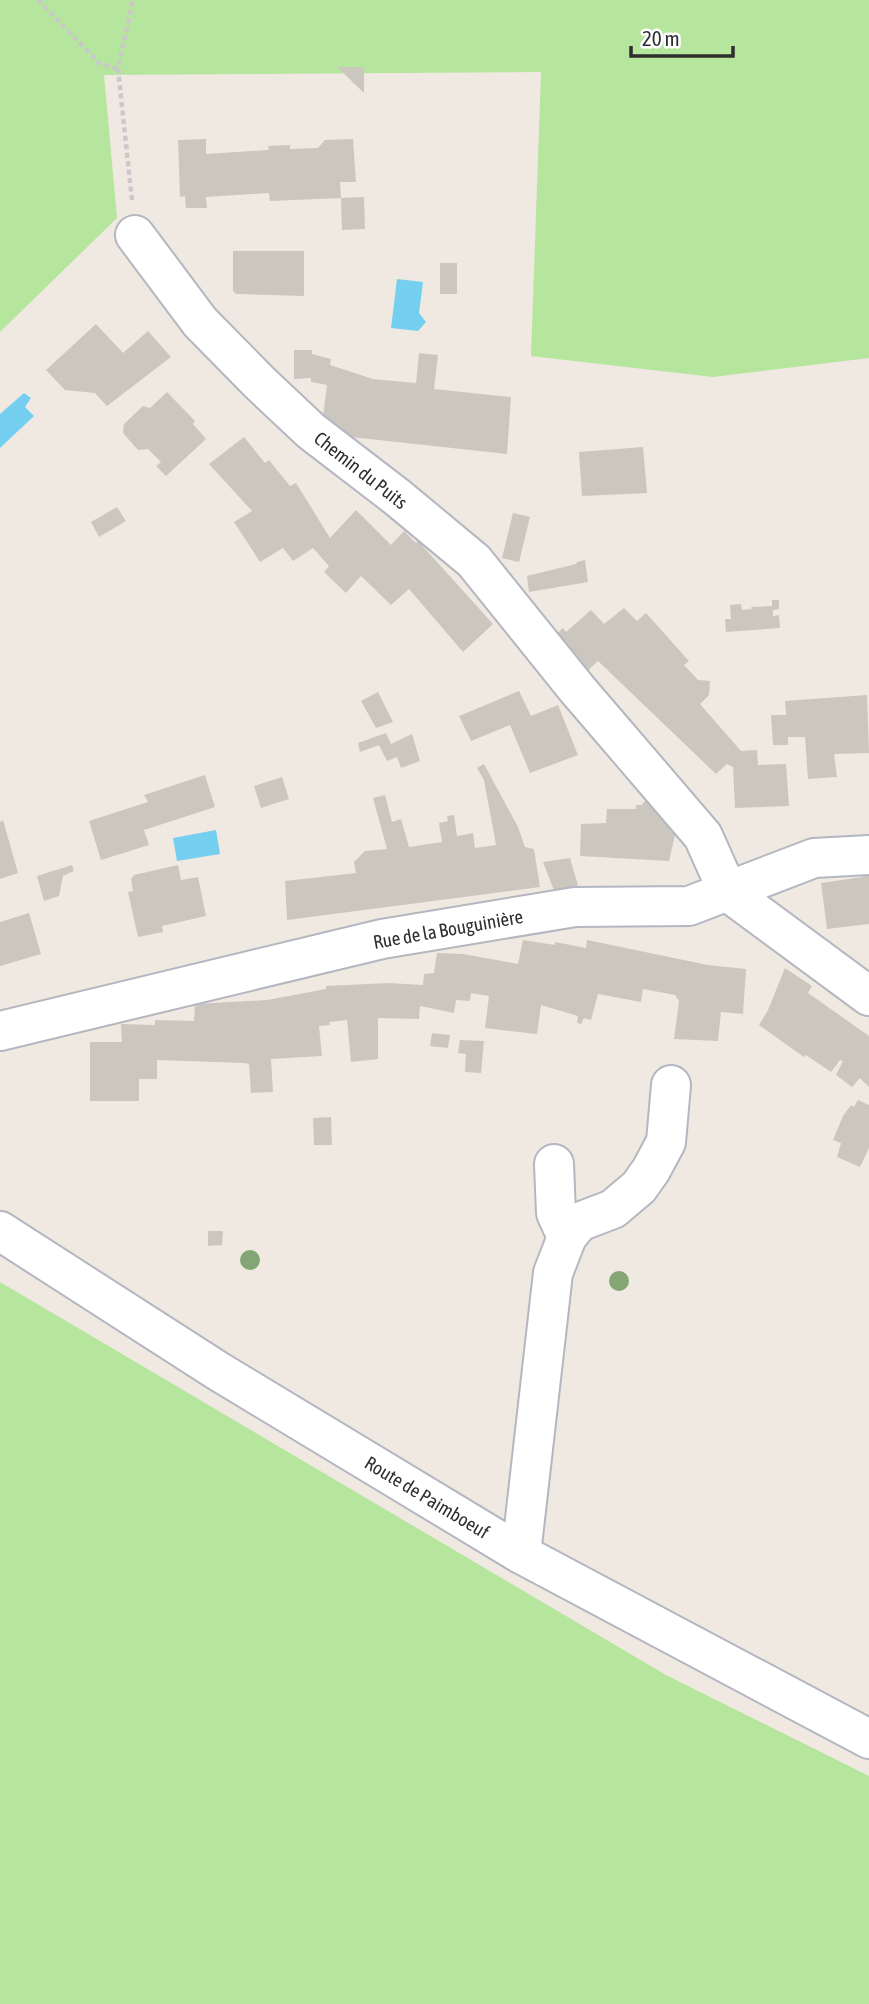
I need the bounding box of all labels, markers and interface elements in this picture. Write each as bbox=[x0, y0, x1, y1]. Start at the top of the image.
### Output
scale bar bbox=[631, 14, 732, 58]
text: 20 m bbox=[642, 26, 680, 50]
street label: Chemin du Puits bbox=[310, 427, 412, 513]
street label: Rue de la Bouguinière bbox=[371, 905, 525, 953]
street label: Route de Paimboeuf bbox=[361, 1451, 493, 1543]

